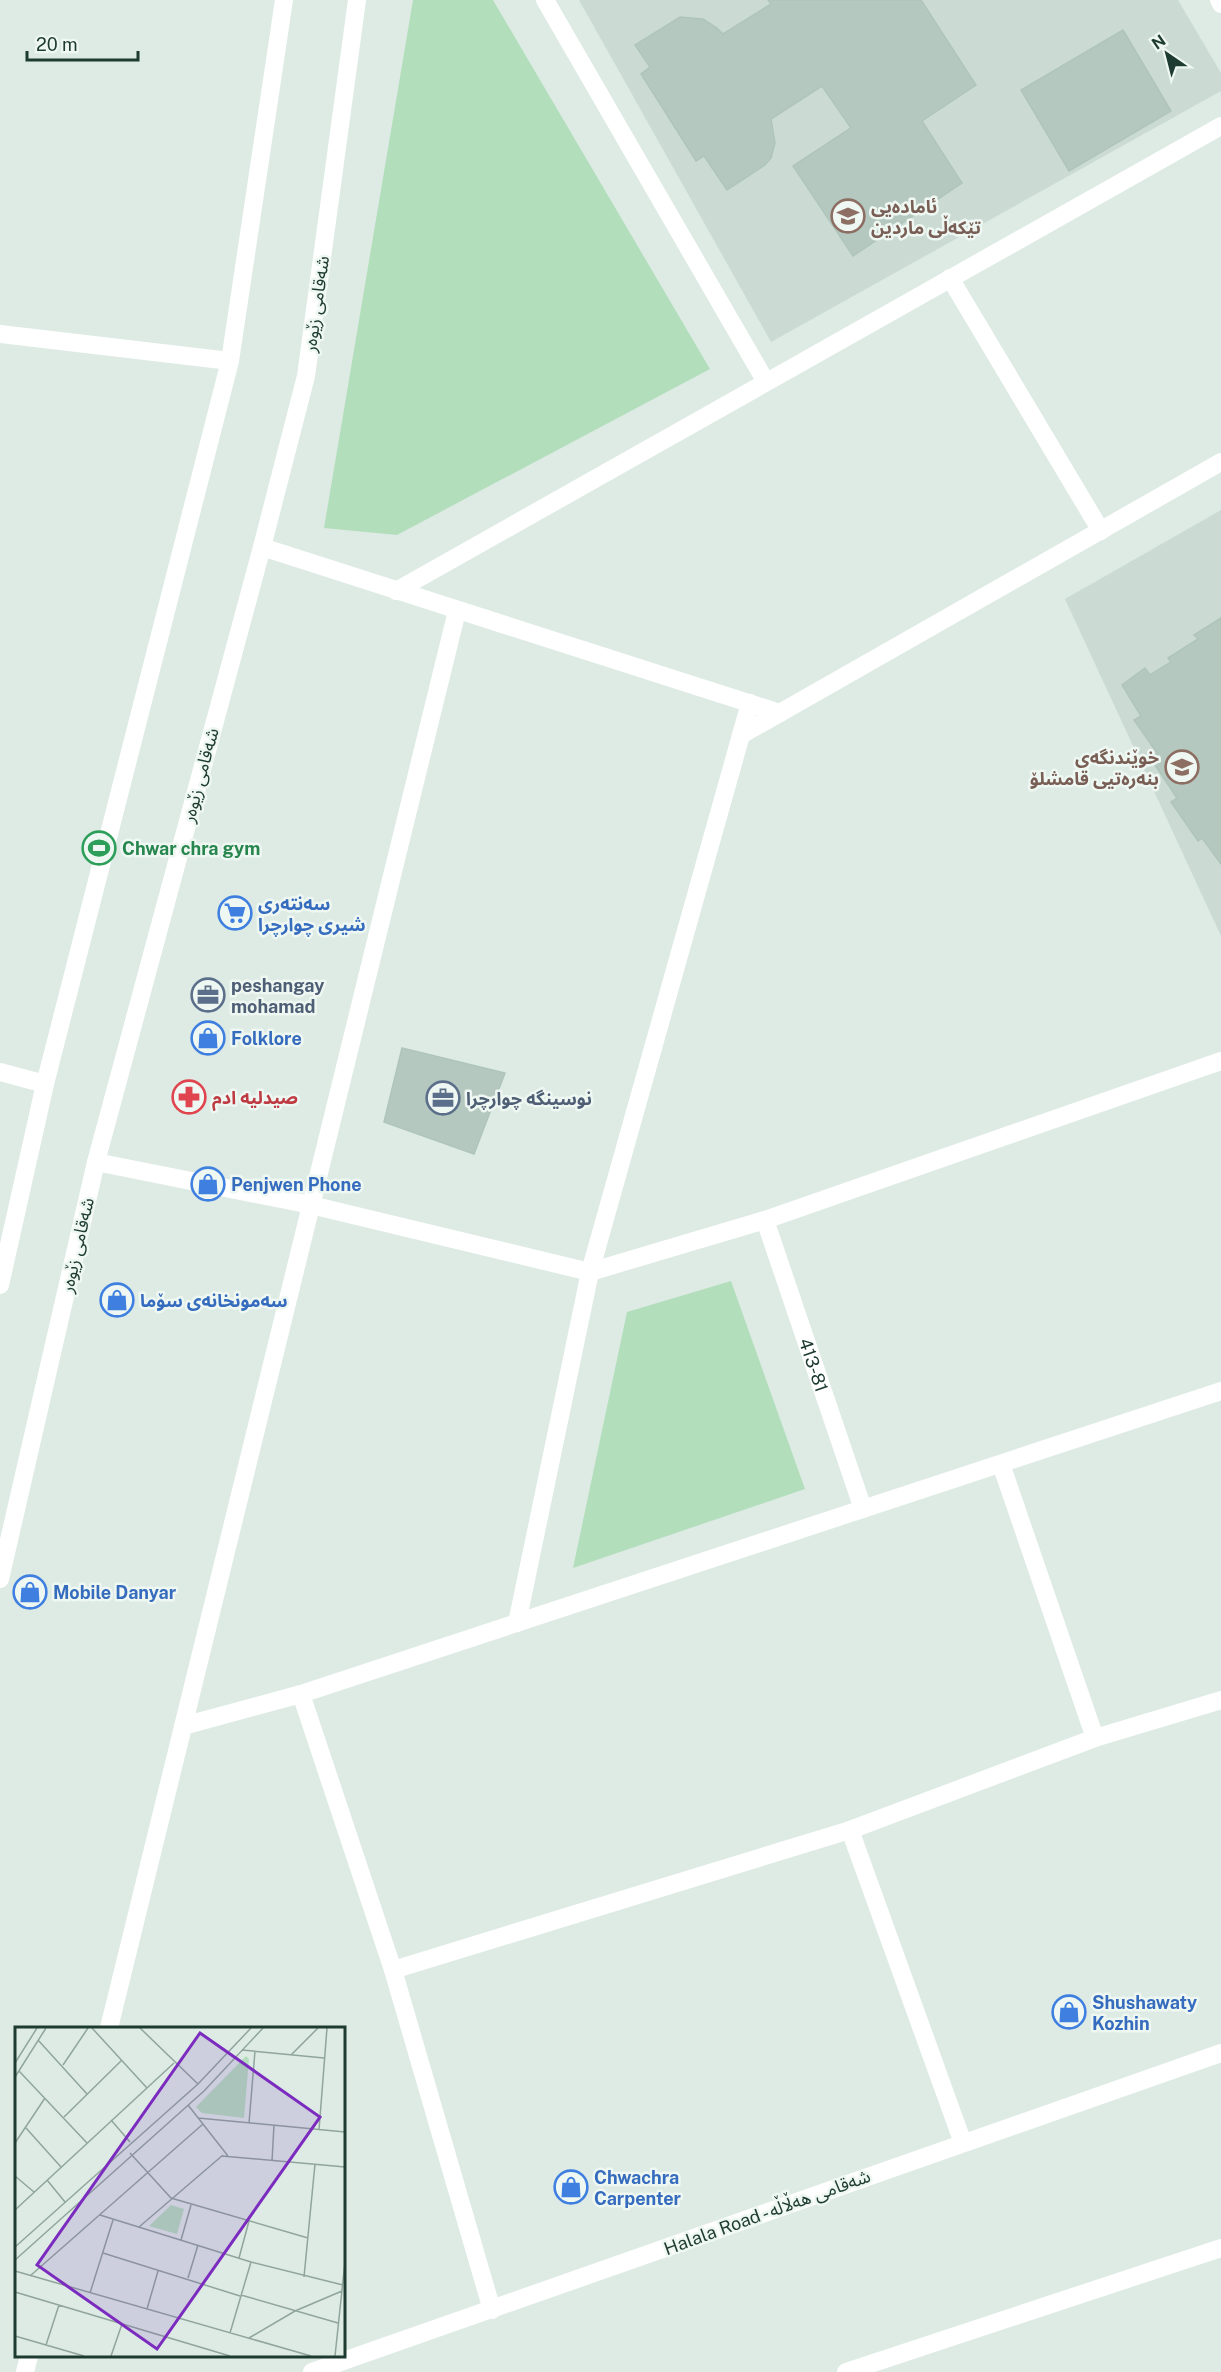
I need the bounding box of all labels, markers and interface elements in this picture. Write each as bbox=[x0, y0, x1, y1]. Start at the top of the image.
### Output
scale bar bbox=[27, 24, 138, 62]
north arrow bbox=[1137, 24, 1197, 84]
text: N bbox=[1148, 31, 1169, 53]
text: 20 m bbox=[36, 34, 78, 55]
place label: ئامادەیی تێکەڵی ماردین bbox=[871, 196, 982, 239]
school or university icon: ئامادەیی تێکەڵی ماردین bbox=[830, 198, 866, 234]
street label: شەقامی زێوەر bbox=[299, 254, 334, 355]
street label: شەقامی زێوەر bbox=[177, 725, 224, 826]
place label: خوێندنگەی بنەرەتیی قامشلۆ bbox=[1030, 747, 1159, 790]
school or university icon: خوێندنگەی بنەرەتیی قامشلۆ bbox=[1164, 749, 1200, 785]
sports icon: Chwar chra gym bbox=[81, 830, 117, 866]
place label: Chwar chra gym bbox=[122, 838, 260, 859]
place label: سەنتەری شیری چوارچرا bbox=[258, 893, 366, 936]
supermarket icon: سەنتەری شیری چوارچرا bbox=[217, 895, 253, 931]
place label: peshangay mohamad bbox=[231, 975, 324, 1017]
office icon: peshangay mohamad bbox=[190, 977, 226, 1013]
shop icon: Folklore bbox=[190, 1020, 226, 1056]
place label: Folklore bbox=[231, 1028, 302, 1049]
pharmacy icon: صیدلیە ادم bbox=[171, 1079, 207, 1115]
office icon: نوسینگە چوارچرا bbox=[425, 1080, 461, 1116]
place label: صیدلیە ادم bbox=[212, 1087, 298, 1111]
place label: نوسینگە چوارچرا bbox=[466, 1088, 592, 1110]
shop icon: Penjwen Phone bbox=[190, 1166, 226, 1202]
place label: Penjwen Phone bbox=[231, 1174, 362, 1195]
street label: شەقامی زێوەر bbox=[56, 1195, 99, 1296]
shop icon: سەمونخانەی سۆما bbox=[99, 1282, 135, 1318]
place label: سەمونخانەی سۆما bbox=[140, 1290, 288, 1311]
street label: 413-81 bbox=[795, 1335, 833, 1395]
shop icon: Mobile Danyar bbox=[12, 1574, 48, 1610]
place label: Mobile Danyar bbox=[53, 1582, 177, 1603]
place label: Shushawaty Kozhin bbox=[1092, 1992, 1197, 2034]
shop icon: Shushawaty Kozhin bbox=[1051, 1994, 1087, 2030]
inset map bbox=[15, 2027, 345, 2357]
street label: Halala Road - شەقامی هەڵاڵە bbox=[660, 2163, 873, 2260]
place label: Chwachra Carpenter bbox=[594, 2167, 682, 2209]
shop icon: Chwachra Carpenter bbox=[553, 2169, 589, 2205]

